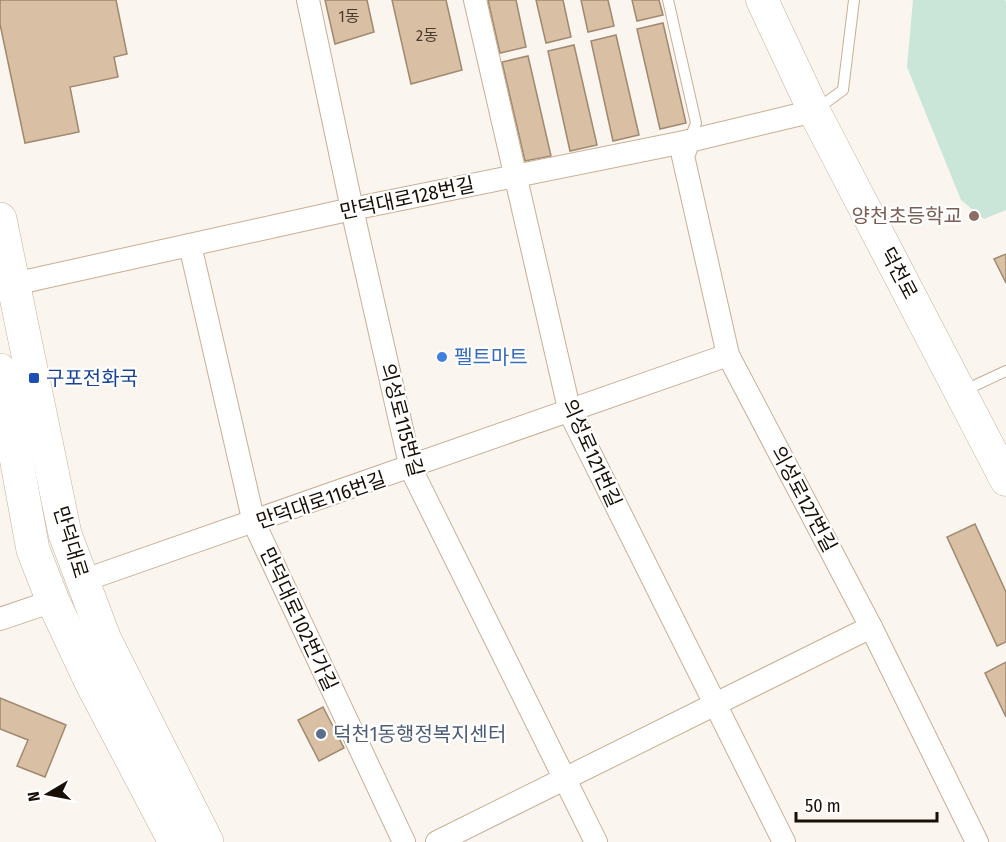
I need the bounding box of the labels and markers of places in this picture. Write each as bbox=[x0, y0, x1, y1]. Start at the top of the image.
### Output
place label: 양천초등학교 bbox=[852, 204, 962, 228]
marker: 양천초등학교 bbox=[967, 209, 981, 223]
place label: 펠트마트 bbox=[454, 345, 528, 369]
marker: 펠트마트 bbox=[435, 350, 449, 364]
place label: 구포전화국 bbox=[46, 366, 138, 390]
marker: 구포전화국 bbox=[27, 371, 41, 385]
place label: 덕천1동행정복지센터 bbox=[333, 722, 506, 746]
marker: 덕천1동행정복지센터 bbox=[314, 727, 328, 741]

